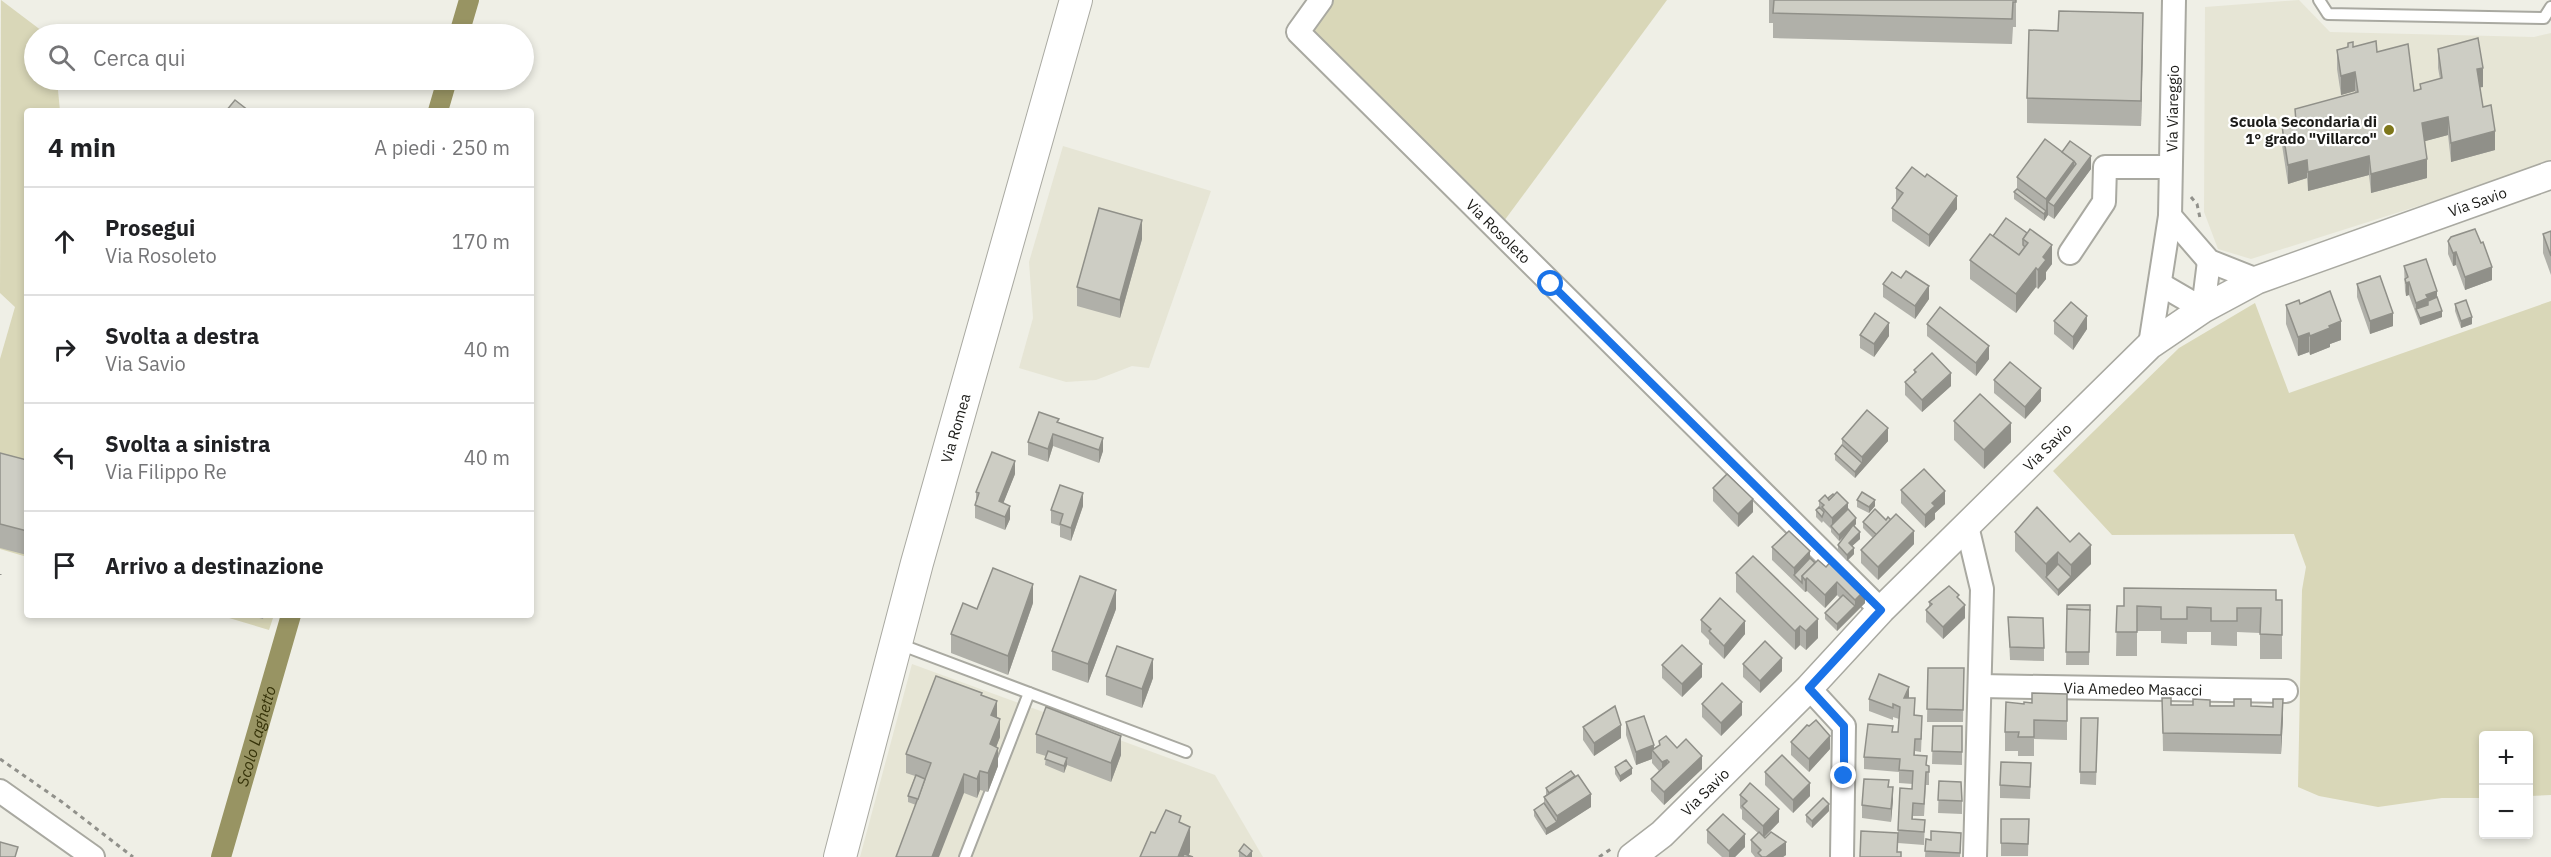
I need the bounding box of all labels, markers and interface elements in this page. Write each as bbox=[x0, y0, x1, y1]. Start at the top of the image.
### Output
search box bbox=[24, 24, 534, 90]
icon: search bbox=[45, 41, 78, 74]
text: Cerca qui bbox=[93, 43, 185, 72]
street label: Via Viareggio bbox=[2162, 65, 2182, 152]
place label: Scuola Secondaria di 1° grado "Villarco" bbox=[2230, 112, 2377, 148]
marker: Scuola Secondaria di 1° grado "Villarco" bbox=[2382, 123, 2396, 137]
text: 4 min bbox=[48, 130, 116, 164]
text: A piedi · 250 m bbox=[374, 134, 510, 161]
street label: Via Savio bbox=[2446, 182, 2509, 220]
street label: Via Rosoleto bbox=[1462, 195, 1535, 267]
text: Prosegui bbox=[105, 213, 195, 242]
icon: ahead bbox=[48, 225, 81, 258]
text: 170 m bbox=[452, 228, 510, 255]
text: Via Rosoleto bbox=[105, 242, 217, 269]
route start bbox=[1537, 270, 1563, 296]
text: Svolta a destra bbox=[105, 321, 259, 350]
icon: right bbox=[48, 333, 81, 366]
text: 40 m bbox=[464, 336, 510, 363]
text: Via Savio bbox=[105, 350, 186, 377]
street label: Via Romea bbox=[936, 391, 974, 465]
street label: Via Savio bbox=[2019, 419, 2075, 475]
text: Svolta a sinistra bbox=[105, 429, 270, 458]
icon: left bbox=[48, 441, 81, 474]
text: 40 m bbox=[464, 444, 510, 471]
text: Via Filippo Re bbox=[105, 458, 227, 485]
icon: arrive bbox=[48, 549, 81, 582]
text: Arrivo a destinazione bbox=[105, 551, 324, 580]
street label: Via Amedeo Masacci bbox=[2063, 678, 2202, 699]
water label: Scolo Laghetto bbox=[232, 683, 280, 789]
map controls bbox=[2479, 731, 2533, 839]
button: + bbox=[2479, 731, 2533, 785]
route end bbox=[1830, 762, 1856, 788]
street label: Via Savio bbox=[1677, 763, 1733, 820]
button: − bbox=[2479, 785, 2533, 839]

